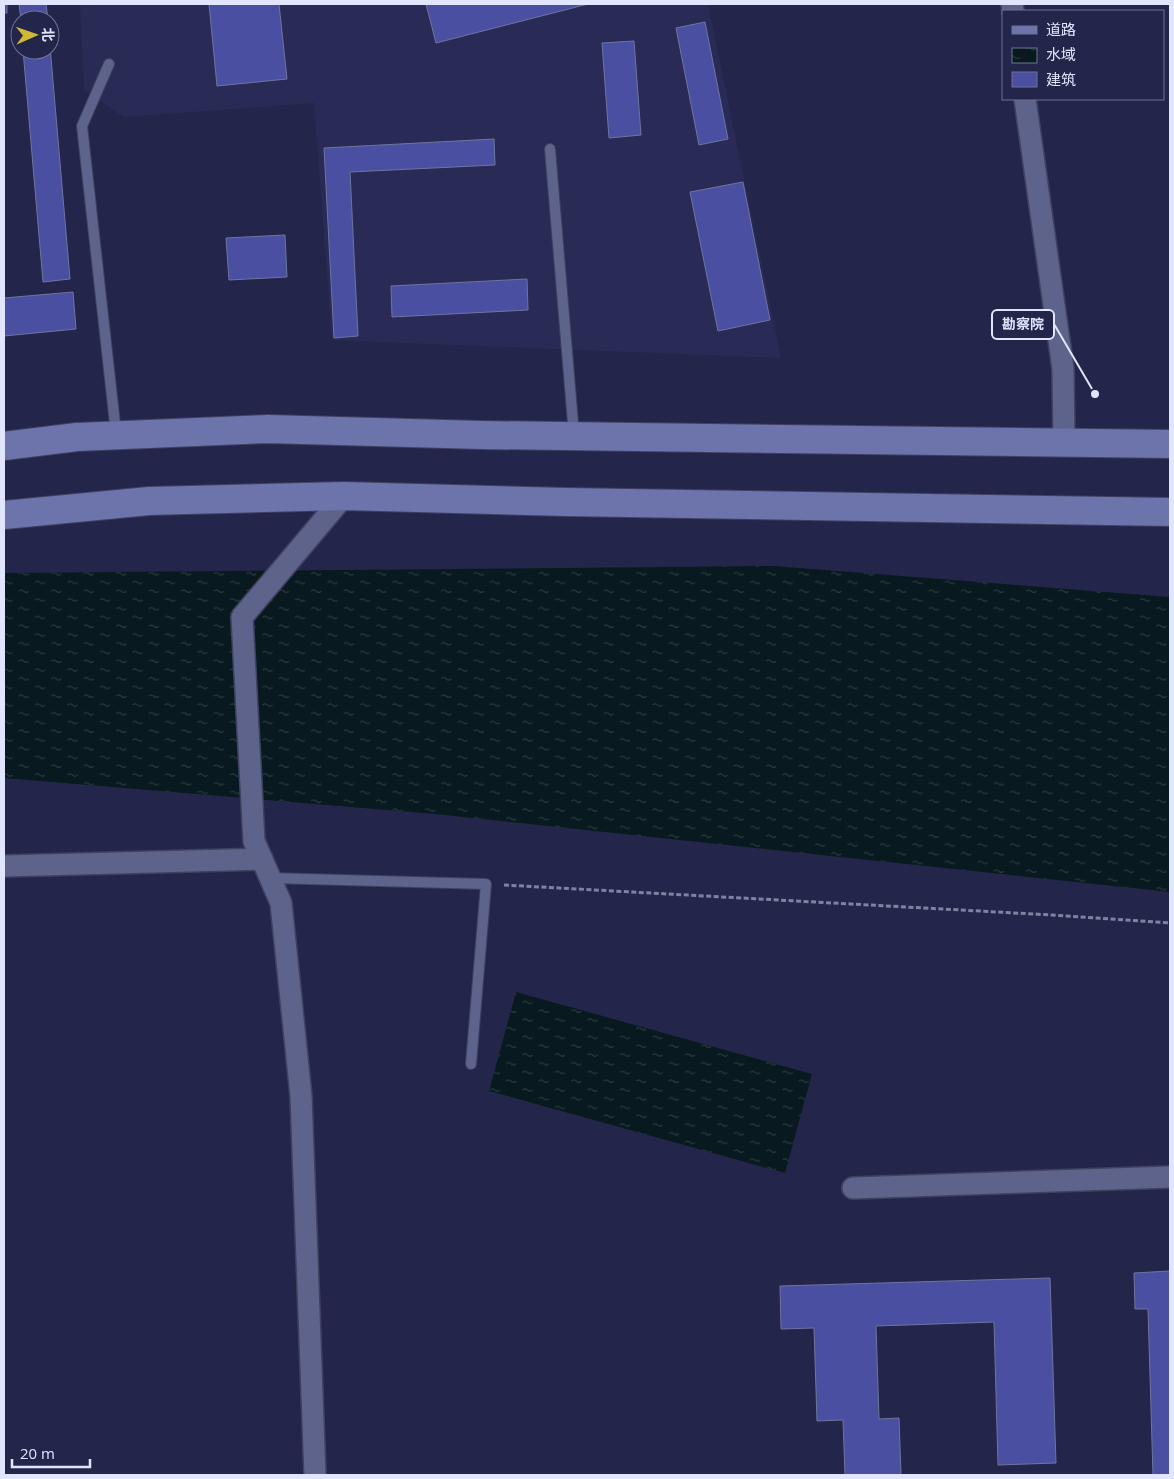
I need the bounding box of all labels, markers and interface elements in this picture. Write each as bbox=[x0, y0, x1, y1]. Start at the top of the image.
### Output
north arrow bbox=[10, 10, 60, 60]
legend bbox=[1002, 10, 1164, 100]
text: 道路 bbox=[1046, 19, 1076, 39]
text: 北 bbox=[39, 27, 58, 42]
text: 水域 bbox=[1046, 44, 1076, 64]
text: 建筑 bbox=[1046, 69, 1076, 89]
callout: 勘察院 bbox=[992, 310, 1054, 339]
text: 勘察院 bbox=[1002, 314, 1044, 333]
scale bar bbox=[12, 1436, 90, 1468]
text: 20 m bbox=[20, 1443, 55, 1463]

